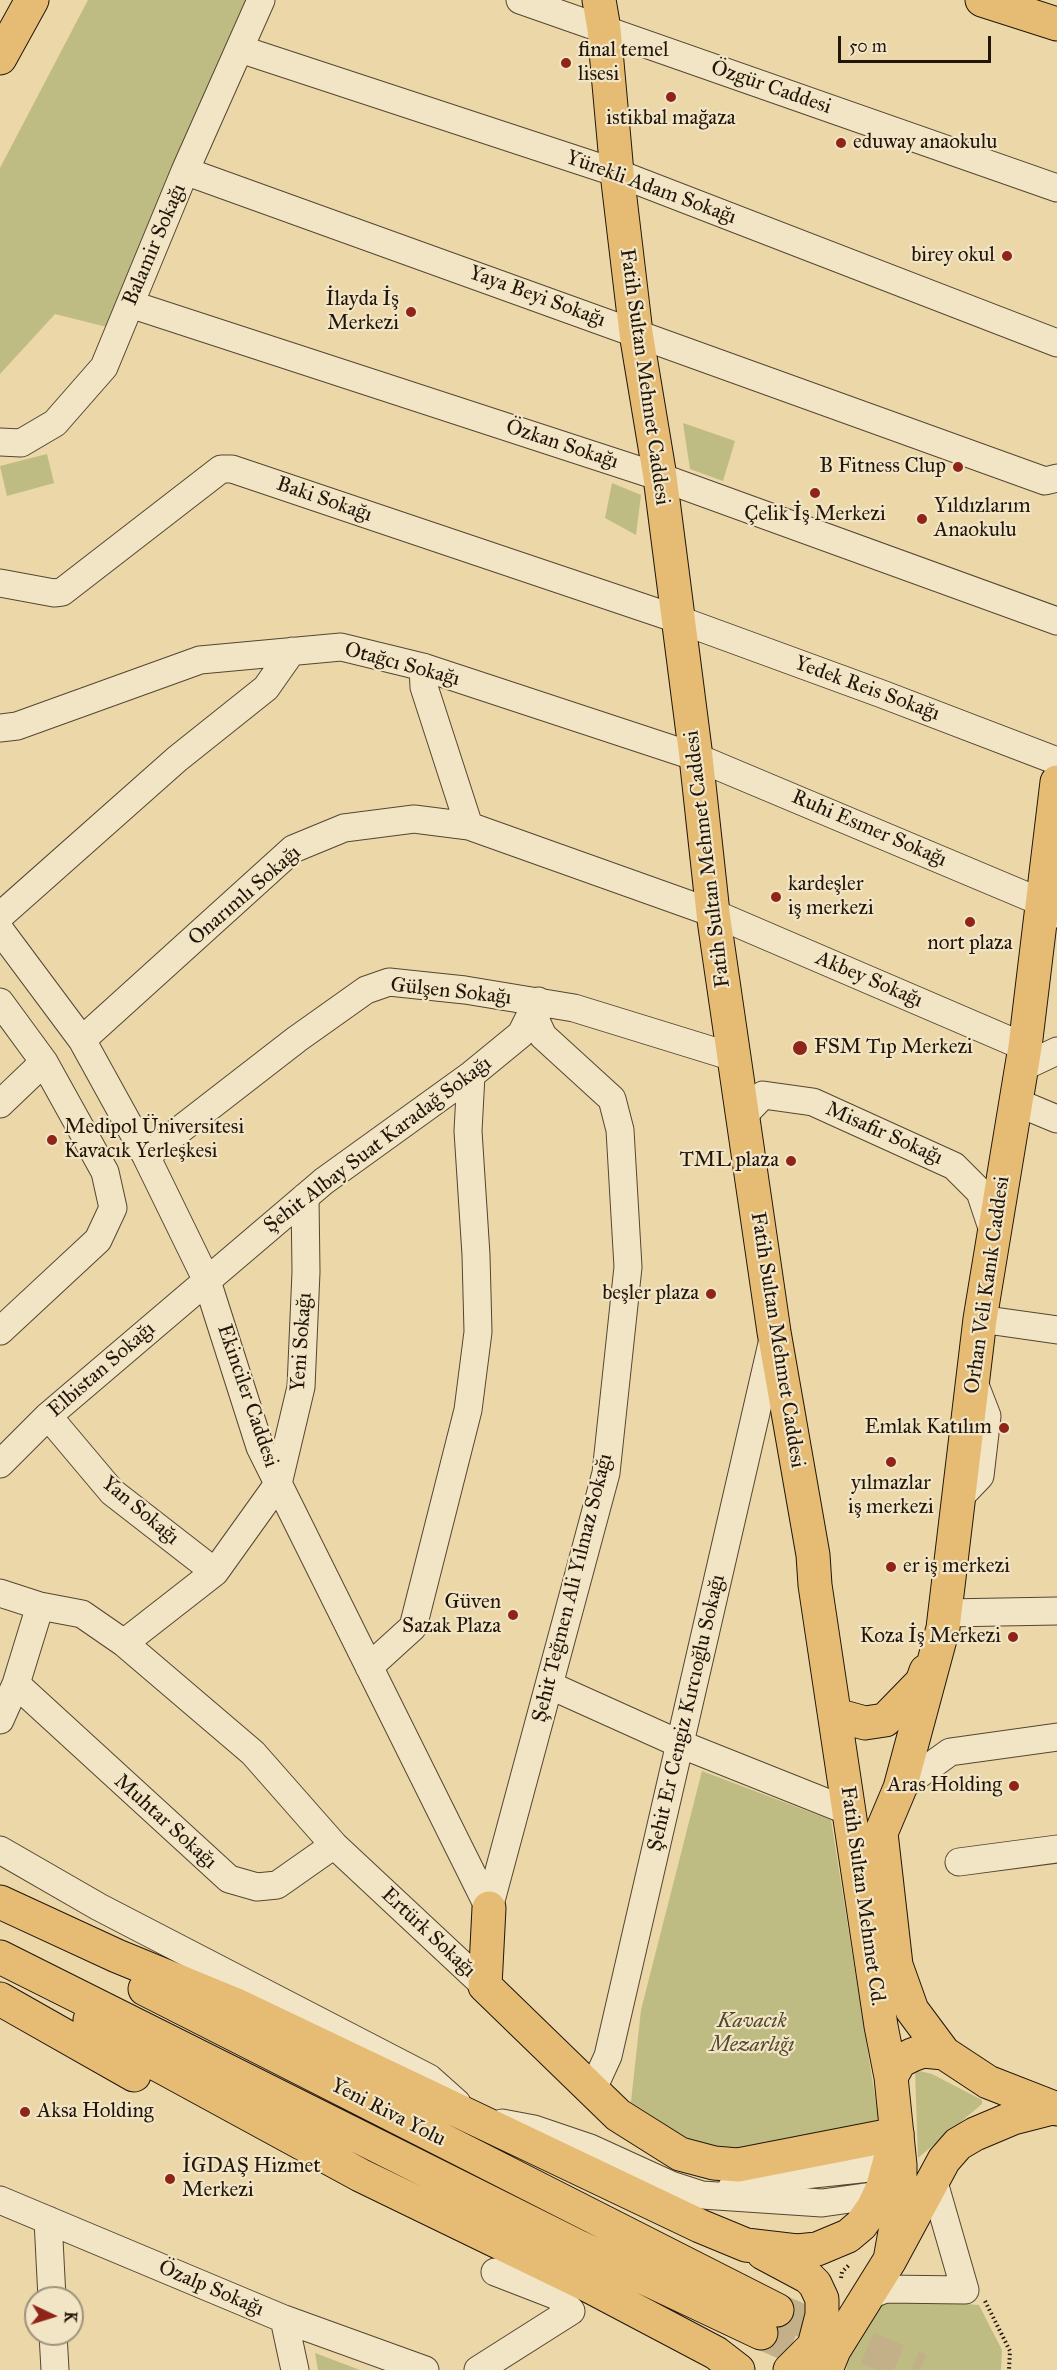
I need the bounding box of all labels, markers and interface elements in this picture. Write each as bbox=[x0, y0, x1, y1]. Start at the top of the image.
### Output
scale bar bbox=[841, 24, 994, 62]
text: 50 m bbox=[849, 35, 887, 57]
place label: final temel lisesi bbox=[578, 38, 669, 88]
marker: final temel lisesi bbox=[559, 56, 573, 70]
street label: Özgür Caddesi bbox=[707, 56, 835, 120]
marker: istikbal mağaza bbox=[664, 90, 678, 104]
place label: istikbal mağaza bbox=[606, 106, 736, 132]
place label: eduway anaokulu bbox=[853, 130, 997, 156]
marker: eduway anaokulu bbox=[834, 136, 848, 150]
street label: Yürekli Adam Sokağı bbox=[563, 146, 739, 230]
street label: Balamir Sokağı bbox=[118, 180, 192, 310]
place label: birey okul bbox=[911, 243, 995, 269]
street label: Fatih Sultan Mehmet Caddesi bbox=[613, 247, 675, 507]
marker: birey okul bbox=[1000, 249, 1014, 263]
street label: Yaya Beyi Sokağı bbox=[465, 261, 609, 333]
place label: İlayda İş Merkezi bbox=[325, 287, 399, 337]
marker: İlayda İş Merkezi bbox=[404, 305, 418, 319]
street label: Özkan Sokağı bbox=[502, 415, 622, 475]
place label: B Fitness Clup bbox=[819, 454, 946, 480]
marker: B Fitness Clup bbox=[951, 460, 965, 474]
street label: Baki Sokağı bbox=[273, 472, 375, 528]
marker: Çelik İş Merkezi bbox=[808, 486, 822, 500]
place label: Yıldızlarım Anaokulu bbox=[934, 494, 1031, 544]
place label: Çelik İş Merkezi bbox=[744, 502, 886, 528]
marker: Yıldızlarım Anaokulu bbox=[915, 512, 929, 526]
street label: Otağcı Sokağı bbox=[342, 638, 462, 692]
street label: Yedek Reis Sokağı bbox=[791, 651, 943, 727]
street label: Fatih Sultan Mehmet Caddesi bbox=[680, 729, 736, 989]
street label: Ruhi Esmer Sokağı bbox=[788, 785, 950, 873]
street label: Onarımlı Sokağı bbox=[184, 840, 306, 952]
place label: kardeşler iş merkezi bbox=[788, 872, 874, 922]
marker: kardeşler iş merkezi bbox=[769, 890, 783, 904]
marker: nort plaza bbox=[963, 915, 977, 929]
place label: nort plaza bbox=[927, 931, 1013, 957]
street label: Akbey Sokağı bbox=[812, 946, 926, 1014]
street label: Gülşen Sokağı bbox=[389, 973, 513, 1011]
place label: FSM Tıp Merkezi bbox=[814, 1035, 973, 1061]
marker: FSM Tıp Merkezi bbox=[791, 1039, 809, 1057]
street label: Şehit Albay Suat Karadağ Sokağı bbox=[259, 1051, 497, 1239]
street label: Misafir Sokağı bbox=[822, 1097, 946, 1171]
place label: Medipol Üniversitesi Kavacık Yerleşkesi bbox=[64, 1115, 244, 1165]
marker: Medipol Üniversitesi Kavacık Yerleşkesi bbox=[45, 1133, 59, 1147]
place label: TML plaza bbox=[679, 1148, 779, 1174]
marker: TML plaza bbox=[784, 1154, 798, 1168]
street label: Orhan Veli Kanık Caddesi bbox=[960, 1175, 1016, 1395]
street label: Fatih Sultan Mehmet Caddesi bbox=[744, 1210, 810, 1470]
place label: beşler plaza bbox=[602, 1281, 699, 1307]
marker: beşler plaza bbox=[704, 1287, 718, 1301]
street label: Yeni Sokağı bbox=[286, 1292, 318, 1392]
street label: Elbistan Sokağı bbox=[43, 1317, 161, 1423]
street label: Ekinciler Caddesi bbox=[211, 1321, 283, 1471]
place label: Emlak Katılım bbox=[864, 1415, 992, 1441]
marker: Emlak Katılım bbox=[997, 1421, 1011, 1435]
street label: Şehit Teğmen Ali Yılmaz Sokağı bbox=[527, 1451, 619, 1725]
marker: yılmazlar iş merkezi bbox=[884, 1455, 898, 1469]
street label: Yan Sokağı bbox=[96, 1471, 184, 1551]
place label: yılmazlar iş merkezi bbox=[848, 1471, 934, 1521]
place label: er iş merkezi bbox=[903, 1554, 1010, 1580]
marker: er iş merkezi bbox=[884, 1560, 898, 1574]
street label: Şehit Er Cengiz Kırcıoğlu Sokağı bbox=[643, 1572, 731, 1854]
place label: Güven Sazak Plaza bbox=[402, 1590, 501, 1640]
marker: Güven Sazak Plaza bbox=[506, 1608, 520, 1622]
place label: Koza İş Merkezi bbox=[860, 1624, 1001, 1650]
marker: Koza İş Merkezi bbox=[1006, 1630, 1020, 1644]
street label: Muhtar Sokağı bbox=[108, 1769, 222, 1875]
place label: Aras Holding bbox=[887, 1773, 1002, 1799]
marker: Aras Holding bbox=[1007, 1779, 1021, 1793]
street label: Fatih Sultan Mehmet Cd. bbox=[834, 1784, 890, 2008]
street label: Ertürk Sokağı bbox=[375, 1883, 481, 1983]
park label: Kavacık Mezarlığı bbox=[710, 2009, 794, 2059]
street label: Yeni Riva Yolu bbox=[326, 2073, 450, 2153]
place label: Aksa Holding bbox=[37, 2099, 154, 2125]
marker: Aksa Holding bbox=[18, 2105, 32, 2119]
place label: İGDAŞ Hizmet Merkezi bbox=[182, 2154, 321, 2204]
marker: İGDAŞ Hizmet Merkezi bbox=[163, 2172, 177, 2186]
street label: Özalp Sokağı bbox=[154, 2255, 268, 2323]
north arrow bbox=[24, 2286, 84, 2346]
text: K bbox=[61, 2311, 80, 2323]

